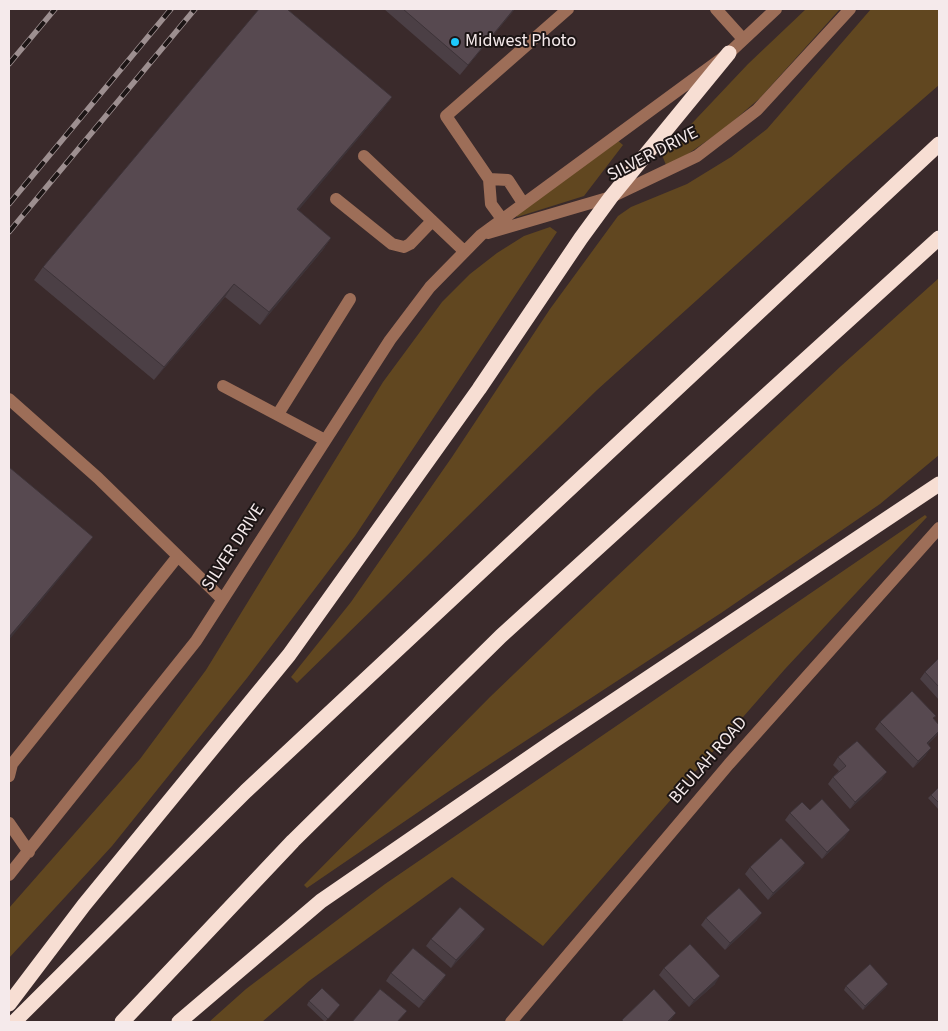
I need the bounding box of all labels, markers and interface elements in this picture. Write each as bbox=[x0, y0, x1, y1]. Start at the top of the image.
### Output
place label: Midwest Photo bbox=[465, 31, 576, 53]
marker: Midwest Photo bbox=[449, 36, 461, 48]
street label: SILVER DRIVE bbox=[604, 123, 702, 187]
street label: SILVER DRIVE bbox=[198, 501, 270, 595]
street label: BEULAH ROAD bbox=[665, 713, 753, 809]

